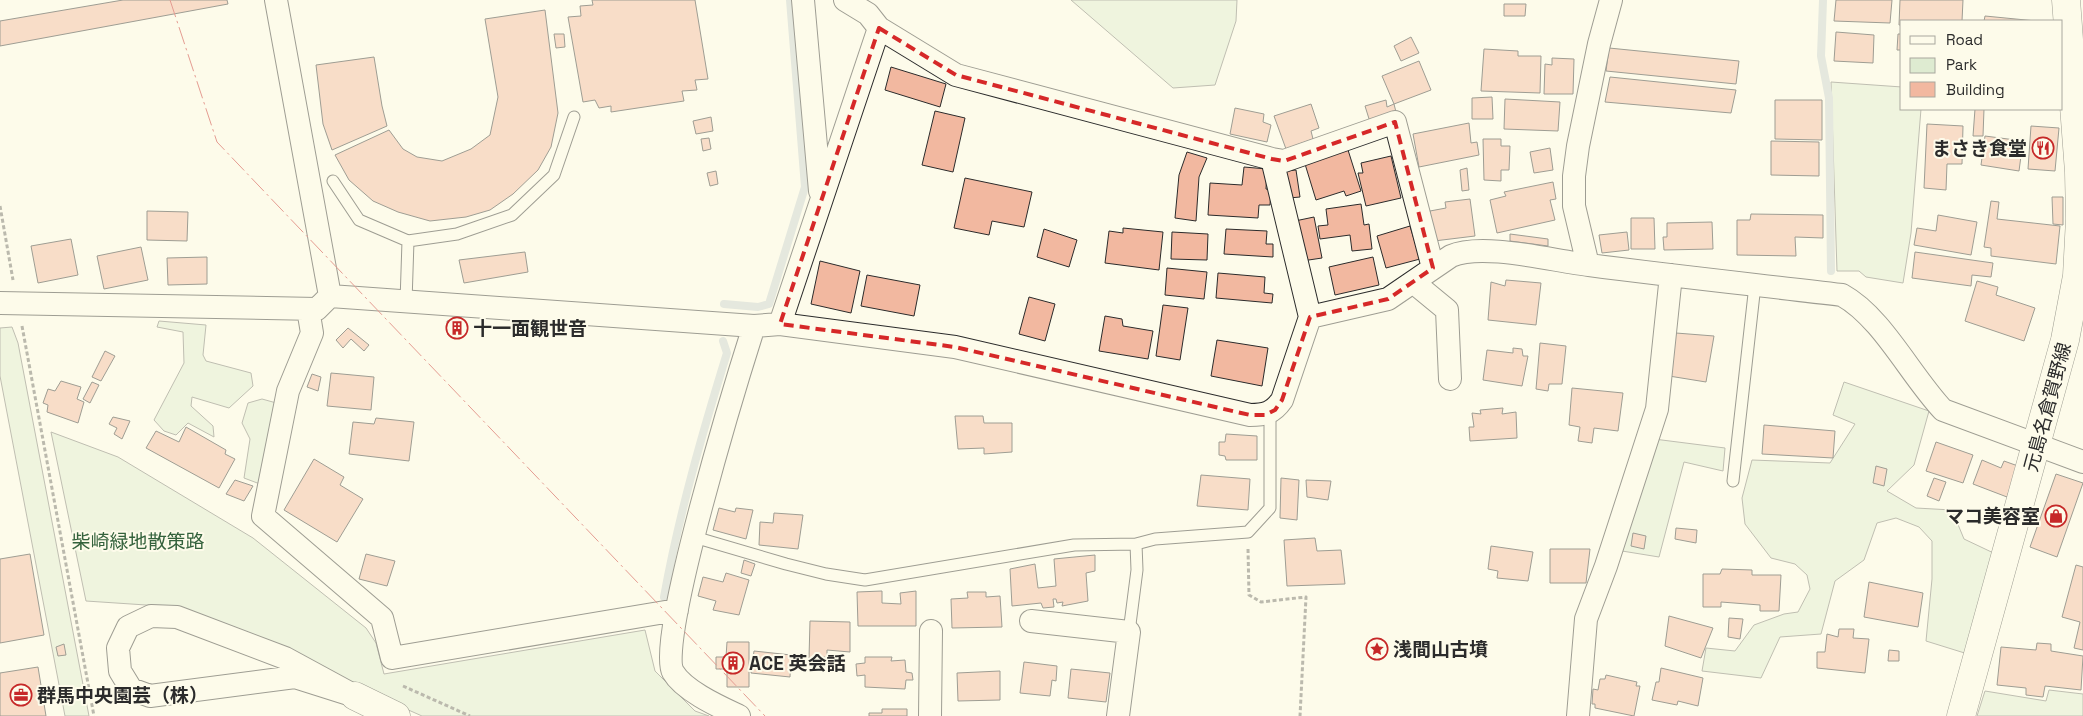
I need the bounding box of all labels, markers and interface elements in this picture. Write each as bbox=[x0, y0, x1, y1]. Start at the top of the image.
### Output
legend bbox=[1900, 20, 2063, 110]
text: Road bbox=[1946, 30, 1983, 49]
text: Park bbox=[1946, 55, 1977, 74]
text: Building bbox=[1946, 80, 2005, 99]
place label: まさき食堂 bbox=[1932, 136, 2027, 161]
restaurant icon: まさき食堂 bbox=[2031, 136, 2055, 160]
building icon: 十一面観世音 bbox=[445, 316, 469, 340]
place label: 十一面観世音 bbox=[473, 316, 587, 341]
street label: 元島名倉賀野線 bbox=[2018, 340, 2077, 475]
place label: マコ美容室 bbox=[1945, 504, 2040, 529]
shop icon: マコ美容室 bbox=[2044, 504, 2068, 528]
park label: 柴崎緑地散策路 bbox=[71, 529, 205, 554]
place icon: 浅間山古墳 bbox=[1365, 637, 1389, 661]
place label: 浅間山古墳 bbox=[1393, 637, 1488, 662]
building icon: ACE 英会話 bbox=[721, 651, 745, 675]
place label: ACE 英会話 bbox=[749, 651, 846, 676]
office icon: 群馬中央園芸（株） bbox=[9, 683, 33, 707]
place label: 群馬中央園芸（株） bbox=[37, 683, 208, 708]

